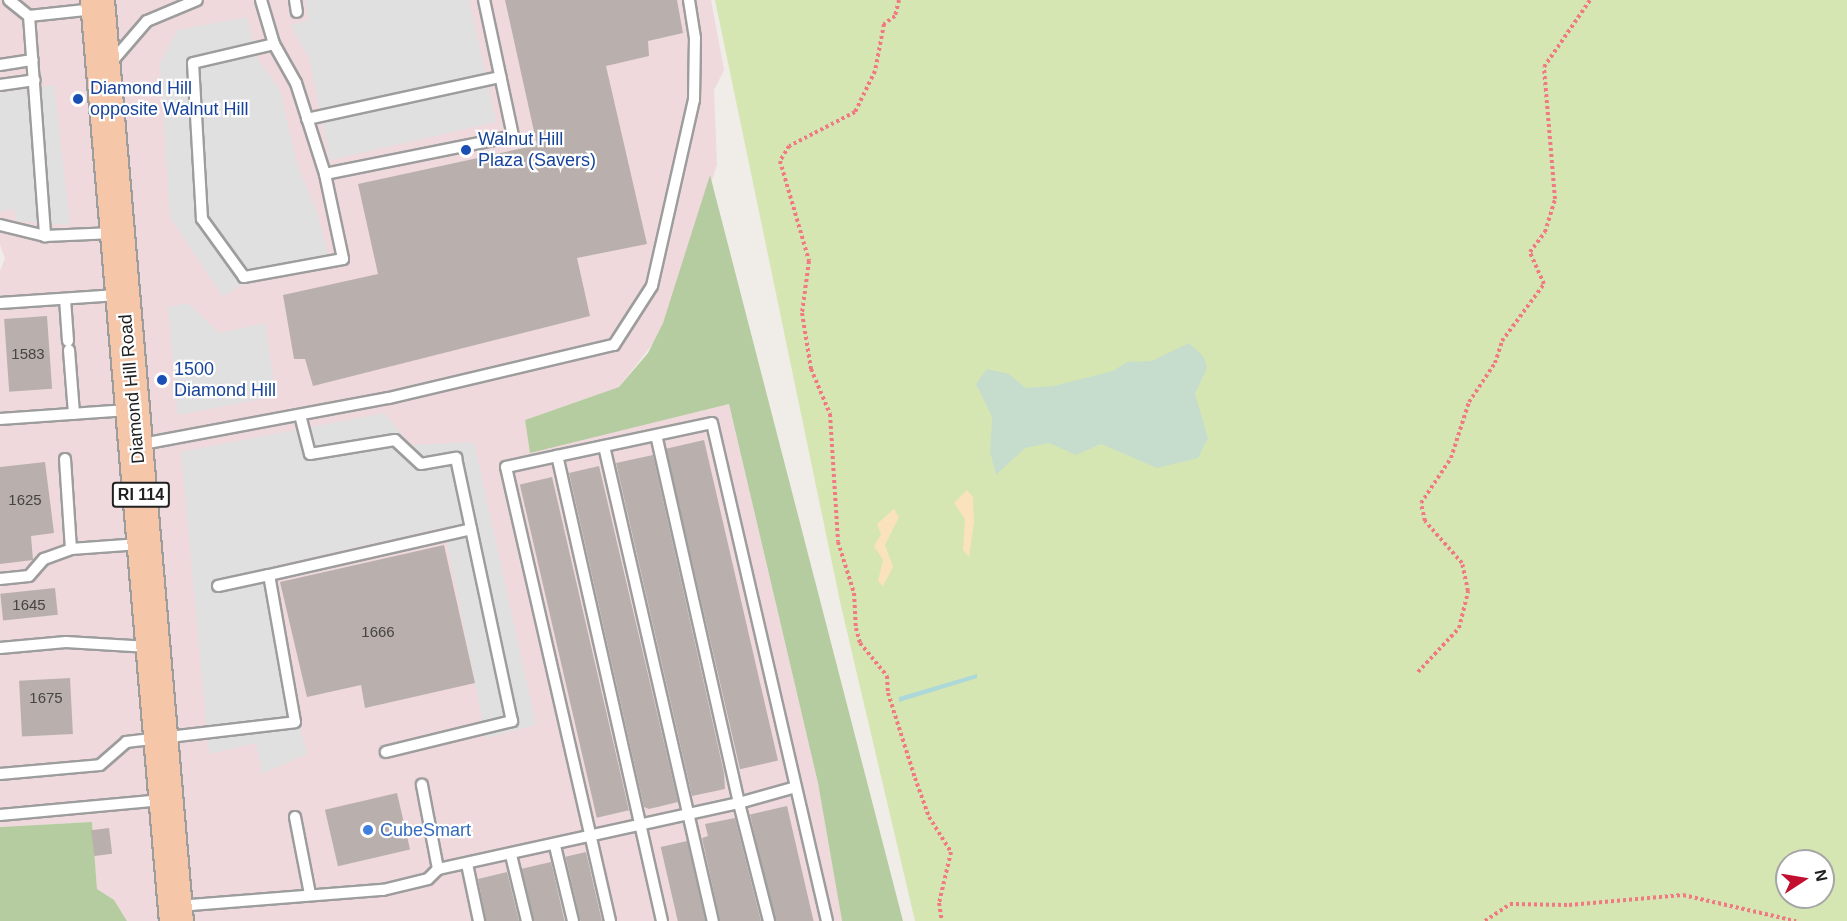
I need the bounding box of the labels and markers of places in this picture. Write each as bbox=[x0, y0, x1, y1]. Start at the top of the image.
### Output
place label: Diamond Hill opposite Walnut Hill bbox=[90, 78, 248, 121]
marker: Diamond Hill opposite Walnut Hill bbox=[71, 92, 85, 106]
place label: Walnut Hill Plaza (Savers) bbox=[478, 129, 596, 172]
marker: Walnut Hill Plaza (Savers) bbox=[459, 143, 473, 157]
place label: 1500 Diamond Hill bbox=[174, 359, 276, 401]
marker: 1500 Diamond Hill bbox=[155, 373, 169, 387]
place label: CubeSmart bbox=[380, 819, 471, 841]
marker: CubeSmart bbox=[361, 823, 375, 837]

